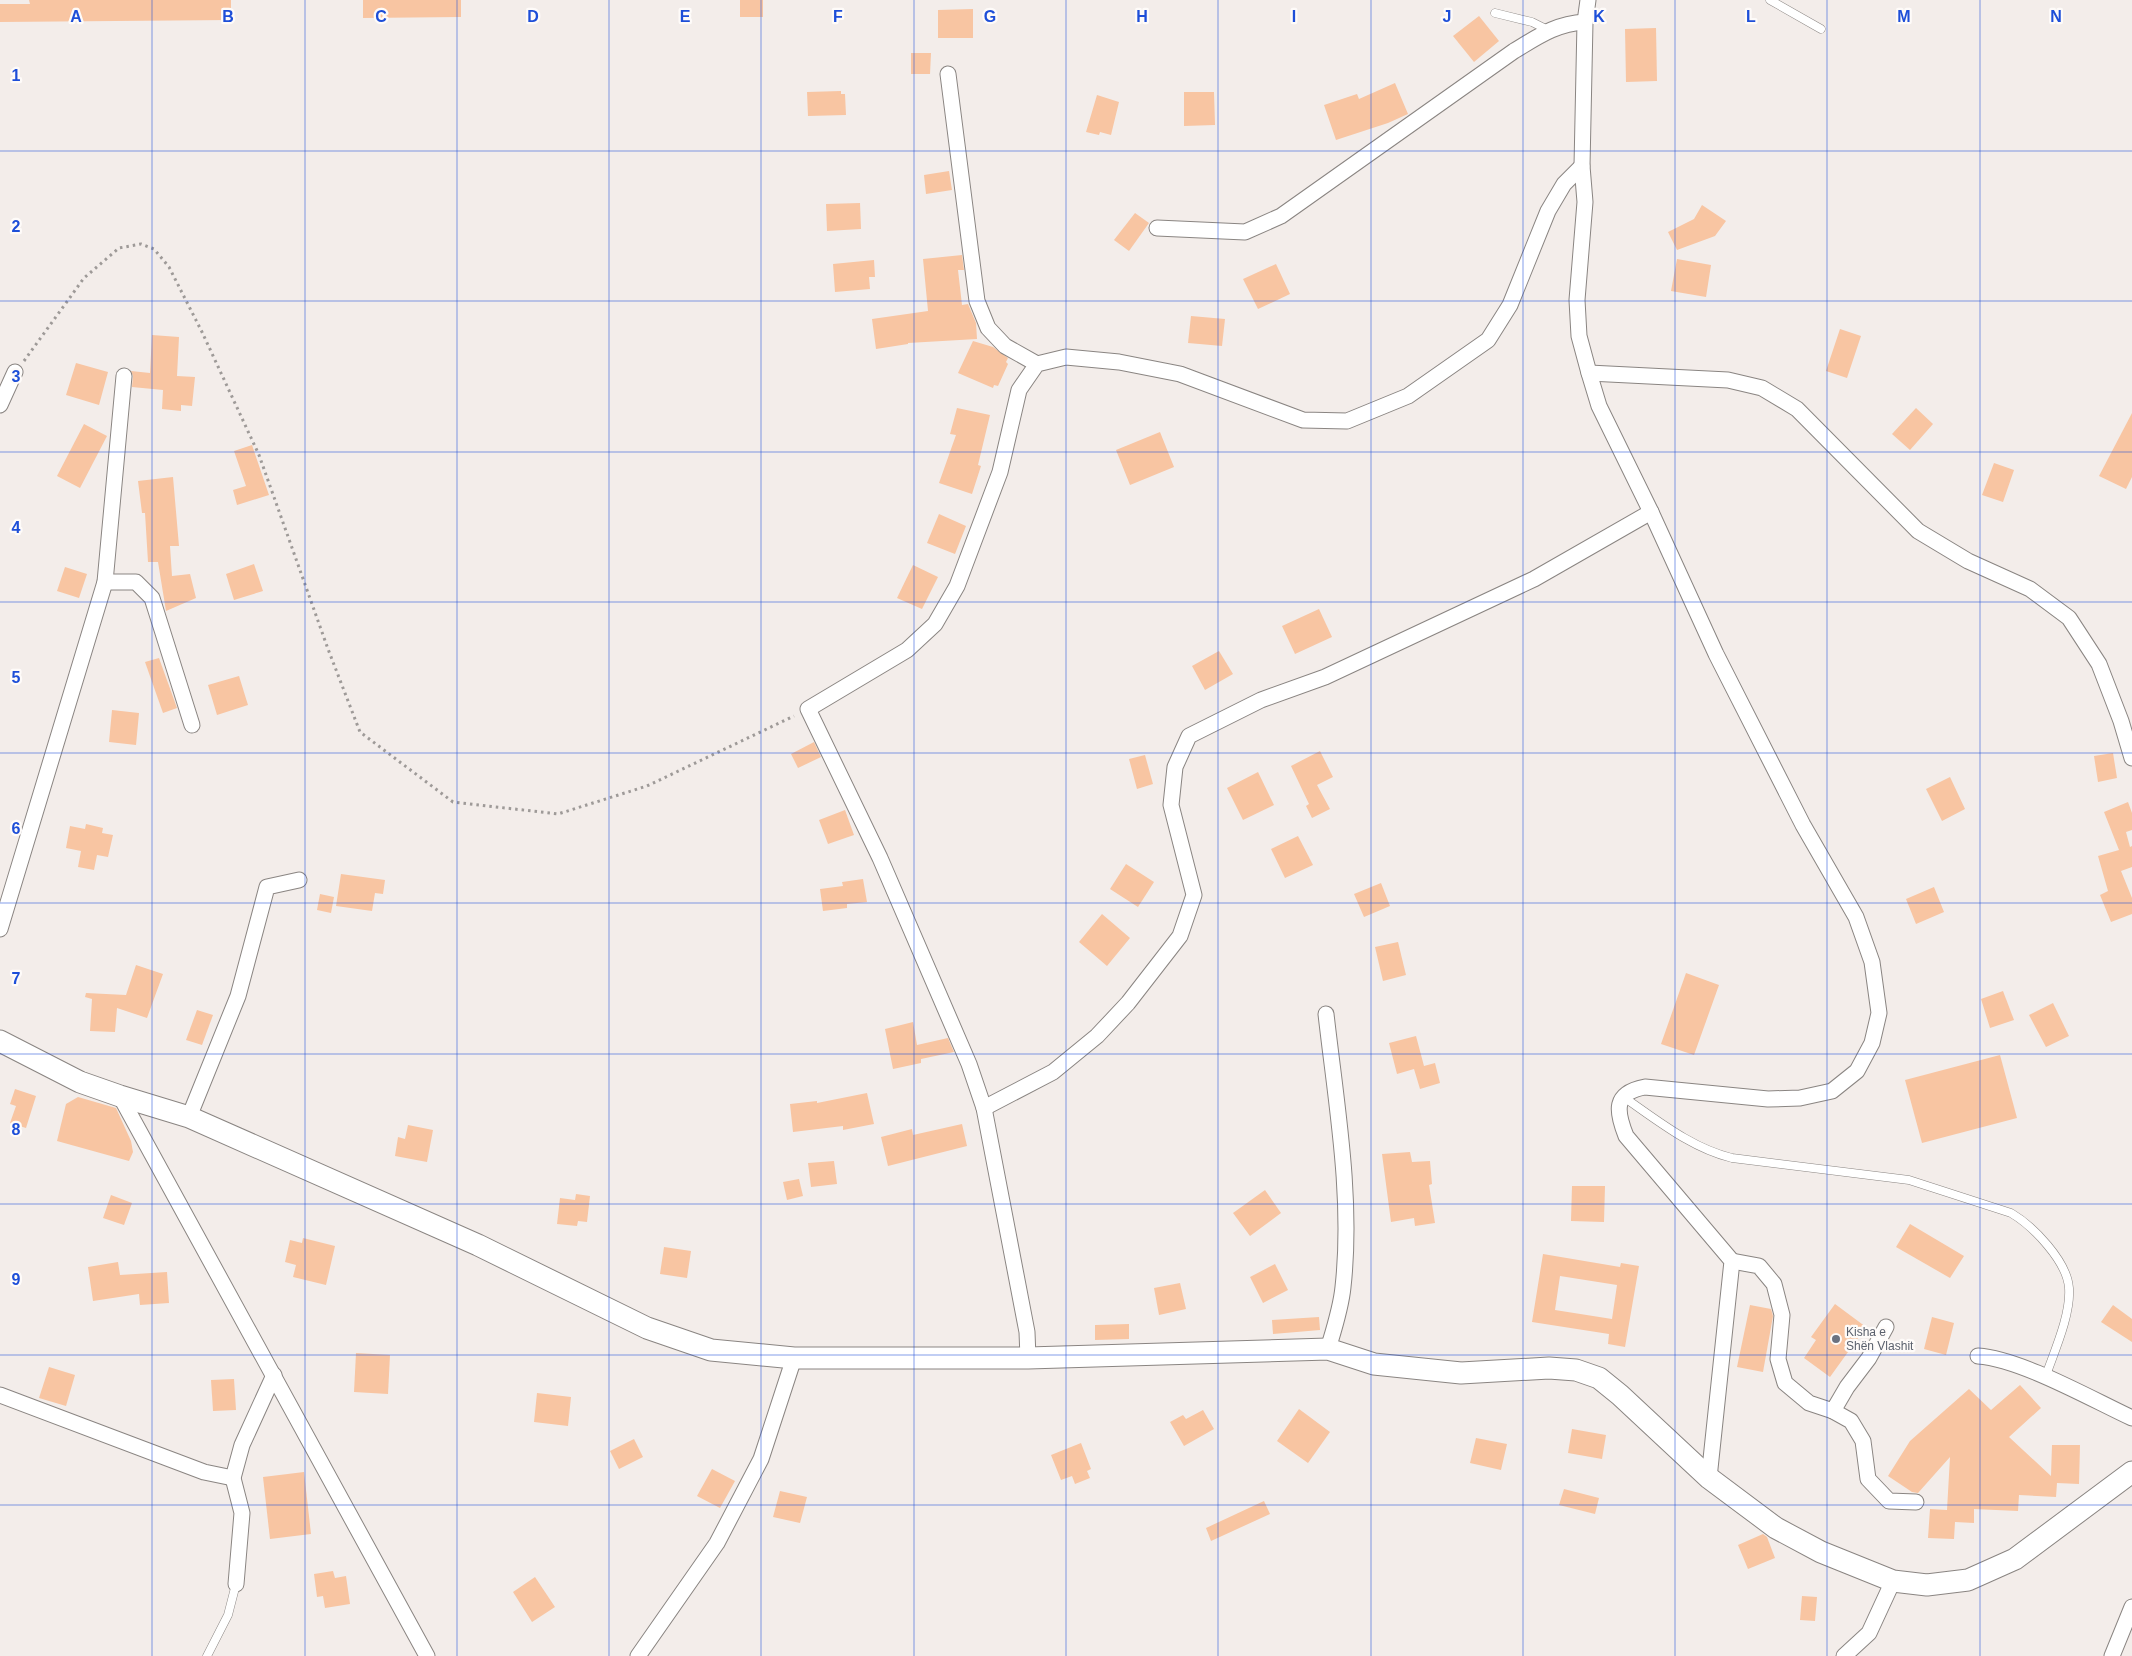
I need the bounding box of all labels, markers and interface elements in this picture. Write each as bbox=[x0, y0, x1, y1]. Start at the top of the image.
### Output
text: A bbox=[70, 8, 82, 25]
text: B bbox=[222, 8, 234, 25]
text: C bbox=[375, 8, 387, 25]
text: D bbox=[527, 8, 539, 25]
text: E bbox=[680, 8, 691, 25]
text: F bbox=[833, 8, 843, 25]
text: G bbox=[984, 8, 996, 25]
text: H bbox=[1136, 8, 1148, 25]
text: I bbox=[1292, 8, 1296, 25]
text: J bbox=[1443, 8, 1451, 25]
text: K bbox=[1593, 8, 1605, 25]
text: L bbox=[1746, 8, 1756, 25]
text: M bbox=[1897, 8, 1911, 25]
text: N bbox=[2050, 8, 2062, 25]
text: 1 bbox=[12, 67, 21, 84]
text: 2 bbox=[12, 218, 21, 235]
text: 3 bbox=[12, 368, 21, 385]
text: 4 bbox=[12, 519, 21, 536]
text: 5 bbox=[12, 669, 21, 686]
text: 6 bbox=[12, 820, 21, 837]
text: 7 bbox=[12, 970, 21, 987]
text: 8 bbox=[12, 1121, 21, 1138]
text: 9 bbox=[12, 1271, 21, 1288]
place label: Kisha e Shën Vlashit bbox=[1846, 1325, 1914, 1353]
marker: Kisha e Shën Vlashit bbox=[1830, 1333, 1842, 1345]

